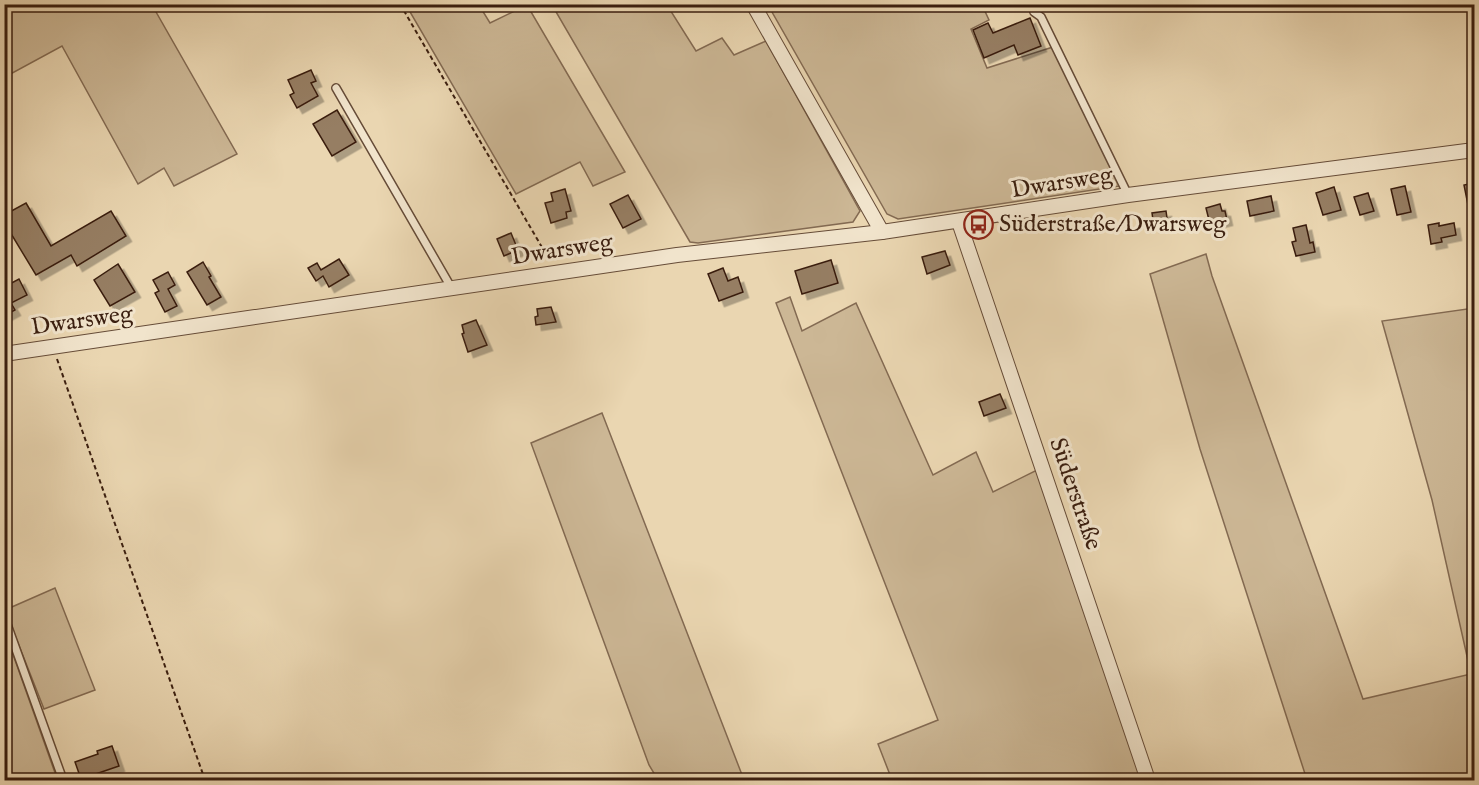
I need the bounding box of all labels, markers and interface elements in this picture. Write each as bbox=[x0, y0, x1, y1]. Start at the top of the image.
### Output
street label: Dwarsweg bbox=[1009, 160, 1116, 206]
bus stop icon: Süderstraße/Dwarsweg bbox=[962, 208, 994, 240]
place label: Süderstraße/Dwarsweg bbox=[999, 209, 1227, 240]
street label: Dwarsweg bbox=[509, 227, 616, 273]
street label: Dwarsweg bbox=[29, 298, 136, 343]
street label: Süderstraße bbox=[1041, 434, 1109, 554]

